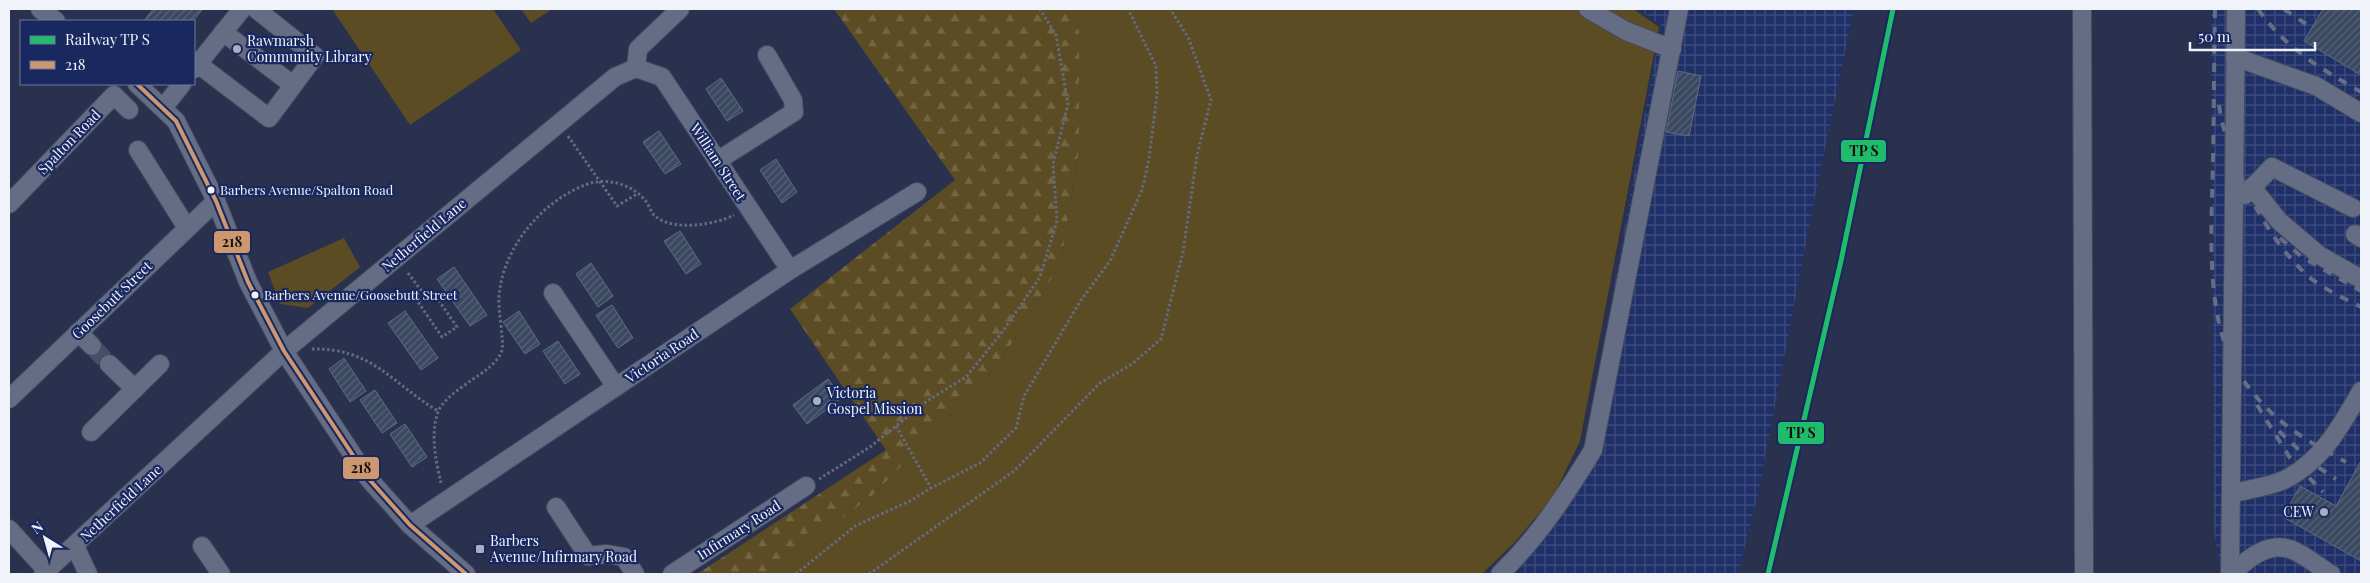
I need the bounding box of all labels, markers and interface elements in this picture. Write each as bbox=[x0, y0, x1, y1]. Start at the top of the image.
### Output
legend bbox=[20, 20, 195, 85]
scale bar bbox=[2190, 20, 2315, 52]
text: 50 m bbox=[2198, 26, 2231, 46]
text: Railway TP S bbox=[65, 29, 150, 49]
place label: Rawmarsh Community Library bbox=[247, 31, 372, 66]
marker: Rawmarsh Community Library bbox=[231, 43, 243, 55]
text: 218 bbox=[65, 54, 86, 74]
street label: Spalton Road bbox=[33, 105, 104, 178]
street label: William Street bbox=[686, 118, 751, 205]
line badge: TP S bbox=[1840, 139, 1887, 163]
text: TP S bbox=[1849, 141, 1879, 160]
place label: Barbers Avenue/Spalton Road bbox=[220, 181, 394, 198]
marker: Barbers Avenue/Spalton Road bbox=[206, 185, 216, 195]
street label: Netherfield Lane bbox=[377, 194, 470, 276]
line badge: 218 bbox=[213, 230, 251, 254]
text: 218 bbox=[222, 232, 242, 251]
street label: Goosebutt Street bbox=[67, 256, 157, 343]
place label: Barbers Avenue/Goosebutt Street bbox=[264, 286, 458, 303]
marker: Barbers Avenue/Goosebutt Street bbox=[250, 290, 260, 300]
street label: Victoria Road bbox=[621, 324, 702, 388]
place label: Victoria Gospel Mission bbox=[826, 383, 923, 418]
marker: Victoria Gospel Mission bbox=[811, 395, 823, 407]
line badge: TP S bbox=[1777, 421, 1825, 445]
text: TP S bbox=[1786, 423, 1816, 442]
line badge: 218 bbox=[342, 456, 380, 480]
text: 218 bbox=[351, 458, 371, 477]
street label: Netherfield Lane bbox=[76, 460, 166, 545]
street label: Infirmary Road bbox=[693, 496, 784, 564]
place label: CEW bbox=[2283, 502, 2314, 521]
marker: CEW bbox=[2318, 506, 2330, 518]
north arrow bbox=[20, 513, 70, 563]
text: N bbox=[27, 517, 47, 538]
place label: Barbers Avenue/Infirmary Road bbox=[489, 531, 637, 566]
marker: Barbers Avenue/Infirmary Road bbox=[474, 543, 486, 555]

